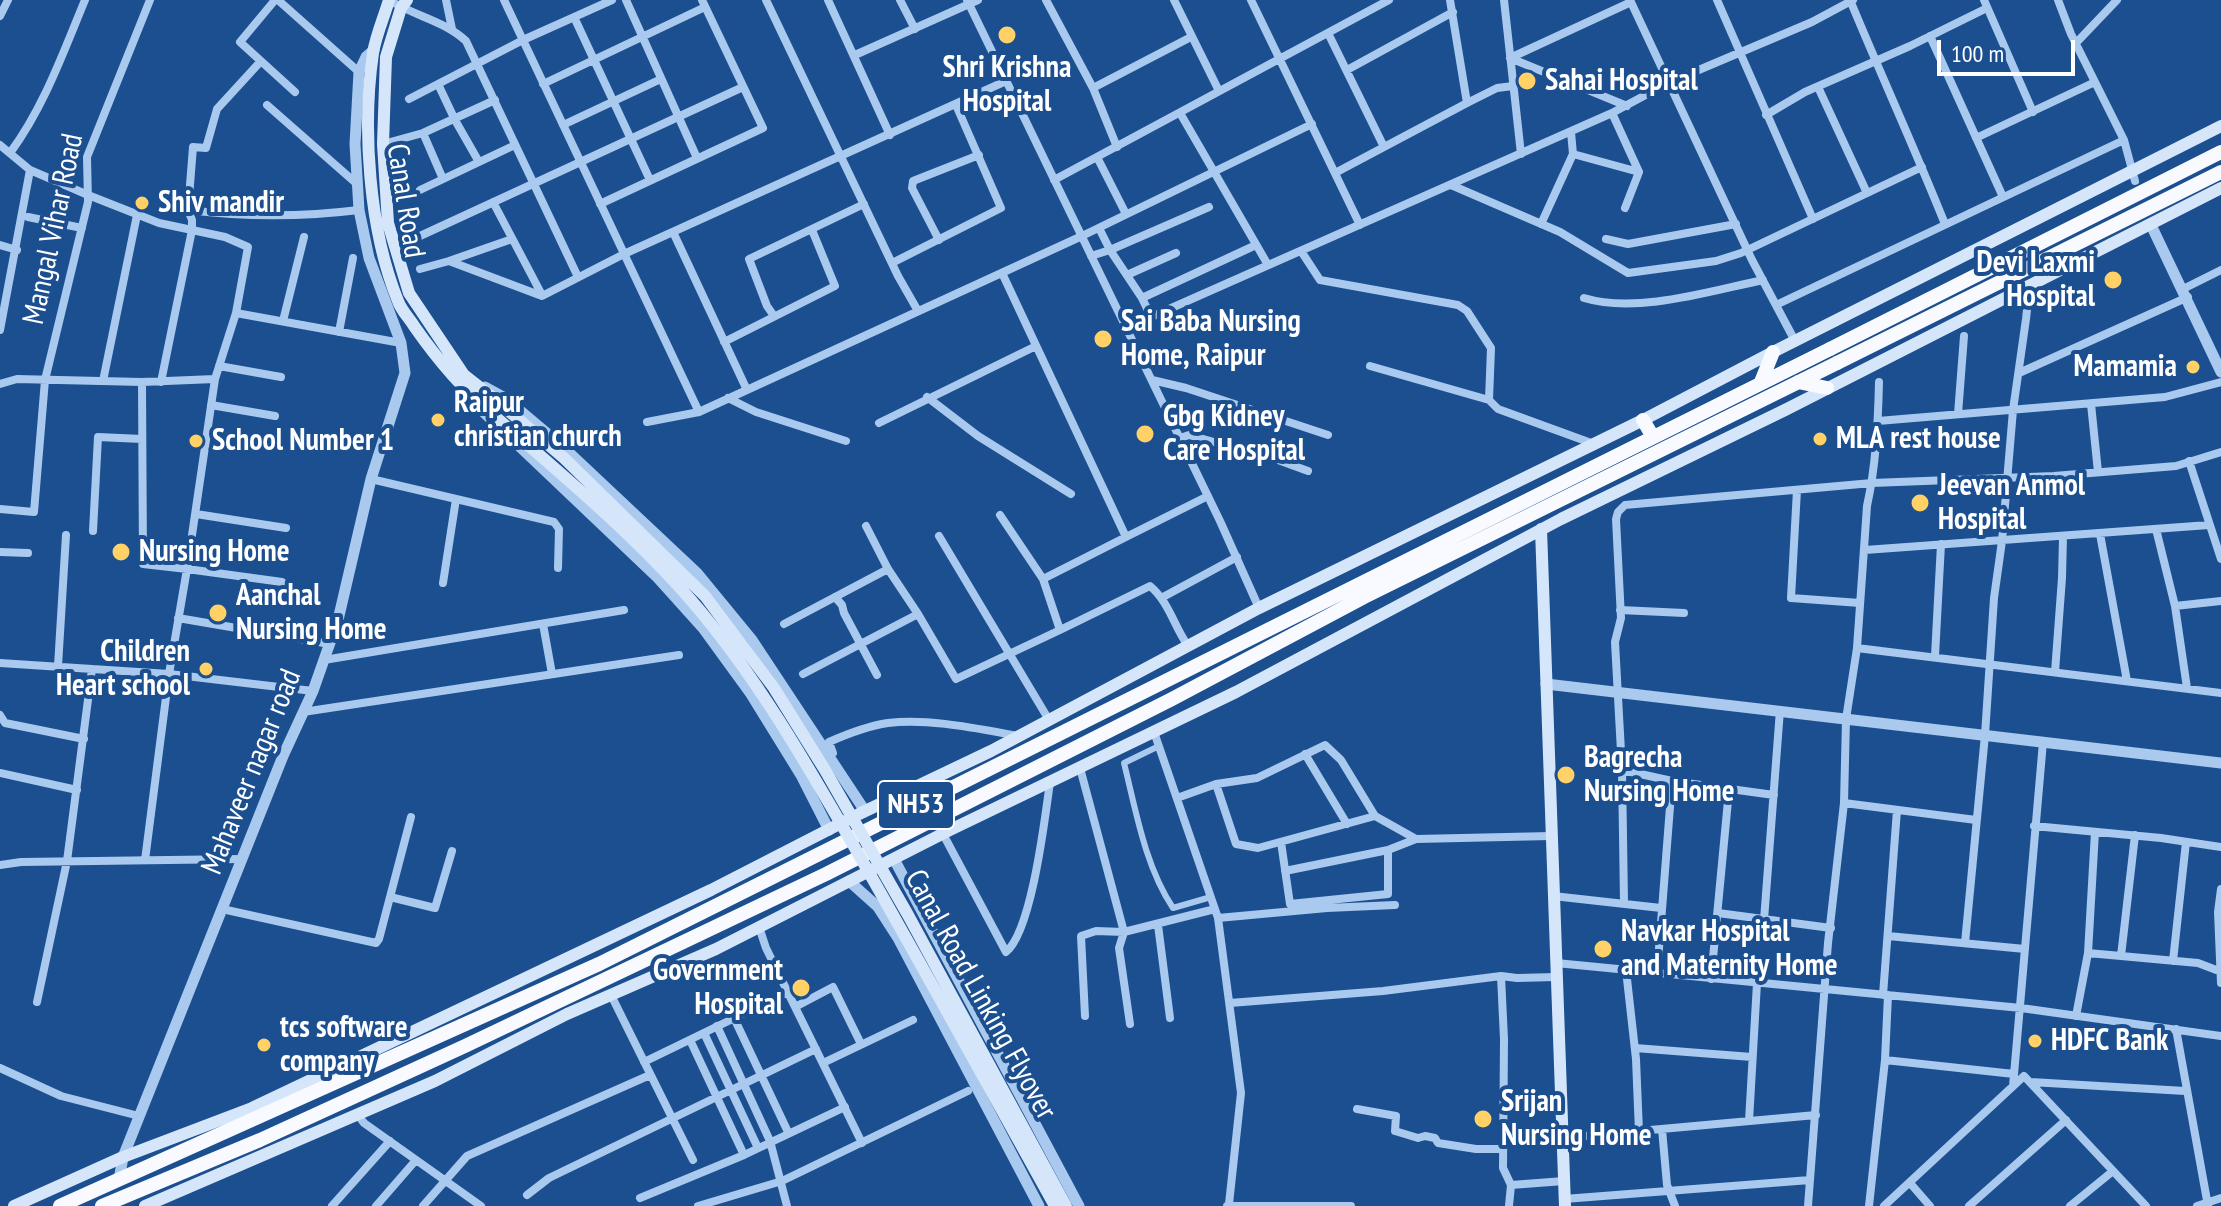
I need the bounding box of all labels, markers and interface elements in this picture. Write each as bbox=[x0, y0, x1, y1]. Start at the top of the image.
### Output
marker: Shri Krishna Hospital bbox=[996, 24, 1018, 46]
scale bar bbox=[1941, 24, 2079, 74]
text: 100 m bbox=[1951, 38, 2004, 69]
place label: Shri Krishna Hospital bbox=[943, 50, 1071, 120]
place label: Sahai Hospital bbox=[1545, 63, 1698, 99]
marker: Sahai Hospital bbox=[1516, 70, 1538, 92]
street label: Mangal Vihar Road bbox=[16, 130, 92, 328]
street label: Canal Road bbox=[378, 141, 432, 261]
place label: Shiv mandir bbox=[158, 185, 284, 221]
marker: Shiv mandir bbox=[133, 194, 151, 212]
place label: Devi Laxmi Hospital bbox=[1977, 245, 2095, 316]
marker: Devi Laxmi Hospital bbox=[2102, 269, 2124, 291]
place label: Sai Baba Nursing Home, Raipur bbox=[1121, 304, 1301, 374]
marker: Sai Baba Nursing Home, Raipur bbox=[1092, 328, 1114, 350]
place label: Mamamia bbox=[2073, 349, 2177, 385]
marker: Mamamia bbox=[2184, 358, 2202, 376]
place label: Raipur christian church bbox=[454, 385, 622, 456]
place label: Gbg Kidney Care Hospital bbox=[1163, 399, 1305, 470]
marker: Raipur christian church bbox=[429, 411, 447, 429]
place label: MLA rest house bbox=[1836, 421, 2001, 457]
place label: School Number 1 bbox=[212, 423, 394, 459]
marker: Gbg Kidney Care Hospital bbox=[1134, 423, 1156, 445]
marker: MLA rest house bbox=[1811, 430, 1829, 448]
marker: School Number 1 bbox=[187, 432, 205, 450]
place label: Jeevan Anmol Hospital bbox=[1938, 468, 2085, 538]
marker: Jeevan Anmol Hospital bbox=[1909, 492, 1931, 514]
place label: Nursing Home bbox=[139, 534, 290, 570]
marker: Nursing Home bbox=[110, 541, 132, 563]
place label: Aanchal Nursing Home bbox=[236, 578, 387, 648]
marker: Aanchal Nursing Home bbox=[207, 602, 229, 624]
place label: Children Heart school bbox=[56, 634, 190, 704]
marker: Children Heart school bbox=[197, 660, 215, 678]
street label: Mahaveer nagar road bbox=[194, 664, 310, 880]
place label: Bagrecha Nursing Home bbox=[1584, 740, 1735, 810]
marker: Bagrecha Nursing Home bbox=[1555, 764, 1577, 786]
road number: NH53 bbox=[878, 781, 954, 829]
street label: Canal Road Linking Flyover bbox=[896, 864, 1064, 1126]
place label: Navkar Hospital and Maternity Home bbox=[1621, 914, 1838, 984]
marker: Navkar Hospital and Maternity Home bbox=[1592, 938, 1614, 960]
place label: Government Hospital bbox=[653, 953, 783, 1024]
marker: Government Hospital bbox=[790, 977, 812, 999]
place label: tcs software company bbox=[280, 1010, 407, 1080]
place label: HDFC Bank bbox=[2051, 1023, 2168, 1059]
marker: HDFC Bank bbox=[2026, 1032, 2044, 1050]
marker: tcs software company bbox=[255, 1036, 273, 1054]
place label: Srijan Nursing Home bbox=[1501, 1084, 1652, 1154]
marker: Srijan Nursing Home bbox=[1472, 1108, 1494, 1130]

